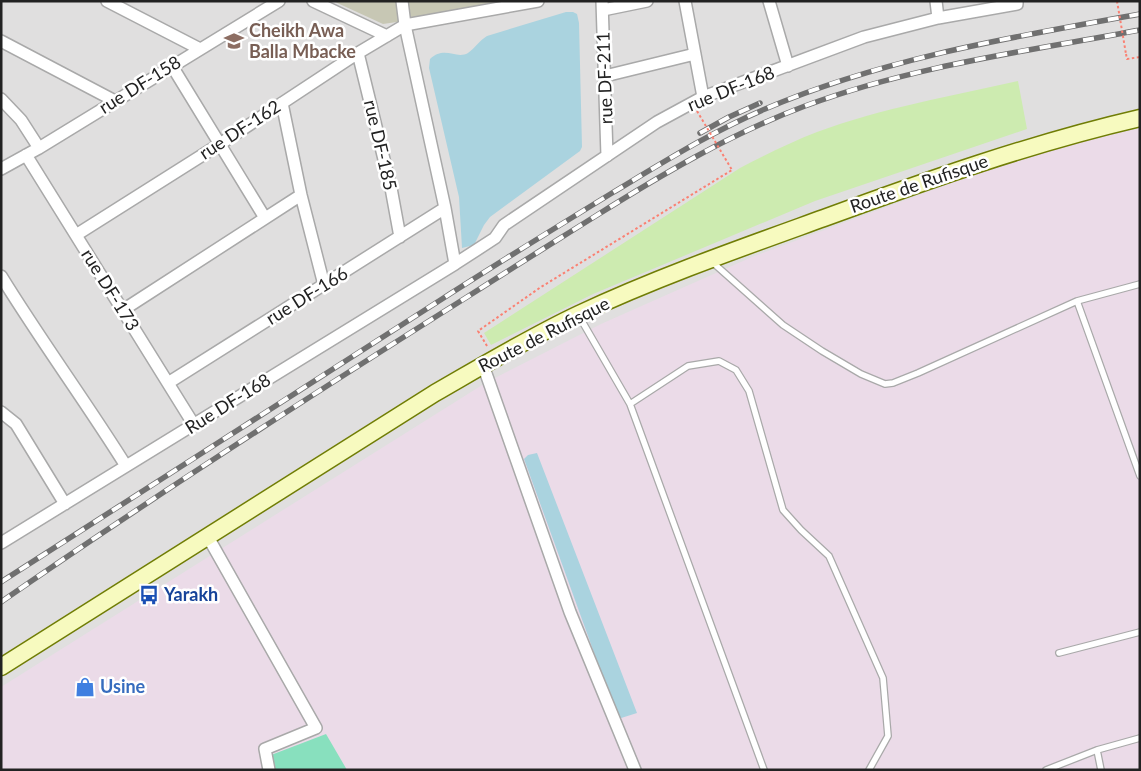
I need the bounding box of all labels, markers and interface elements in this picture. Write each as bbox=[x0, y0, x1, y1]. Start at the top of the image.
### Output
place label: Cheikh Awa Balla Mbacke bbox=[249, 19, 356, 62]
school or university icon: Cheikh Awa Balla Mbacke bbox=[223, 30, 245, 52]
street label: rue DF-211 bbox=[591, 32, 617, 125]
street label: rue DF-158 bbox=[94, 50, 184, 118]
street label: rue DF-168 bbox=[684, 61, 778, 116]
street label: rue DF-162 bbox=[195, 95, 284, 164]
street label: rue DF-185 bbox=[360, 97, 402, 192]
street label: Route de Rufisque bbox=[847, 149, 990, 217]
street label: rue DF-173 bbox=[77, 244, 145, 334]
street label: rue DF-166 bbox=[261, 261, 351, 329]
street label: Route de Rufisque bbox=[474, 292, 613, 377]
street label: Rue DF-168 bbox=[181, 368, 274, 438]
place label: Yarakh bbox=[163, 583, 218, 605]
bus stop icon: Yarakh bbox=[138, 584, 160, 606]
place label: Usine bbox=[100, 675, 146, 697]
shop icon: Usine bbox=[74, 676, 96, 698]

